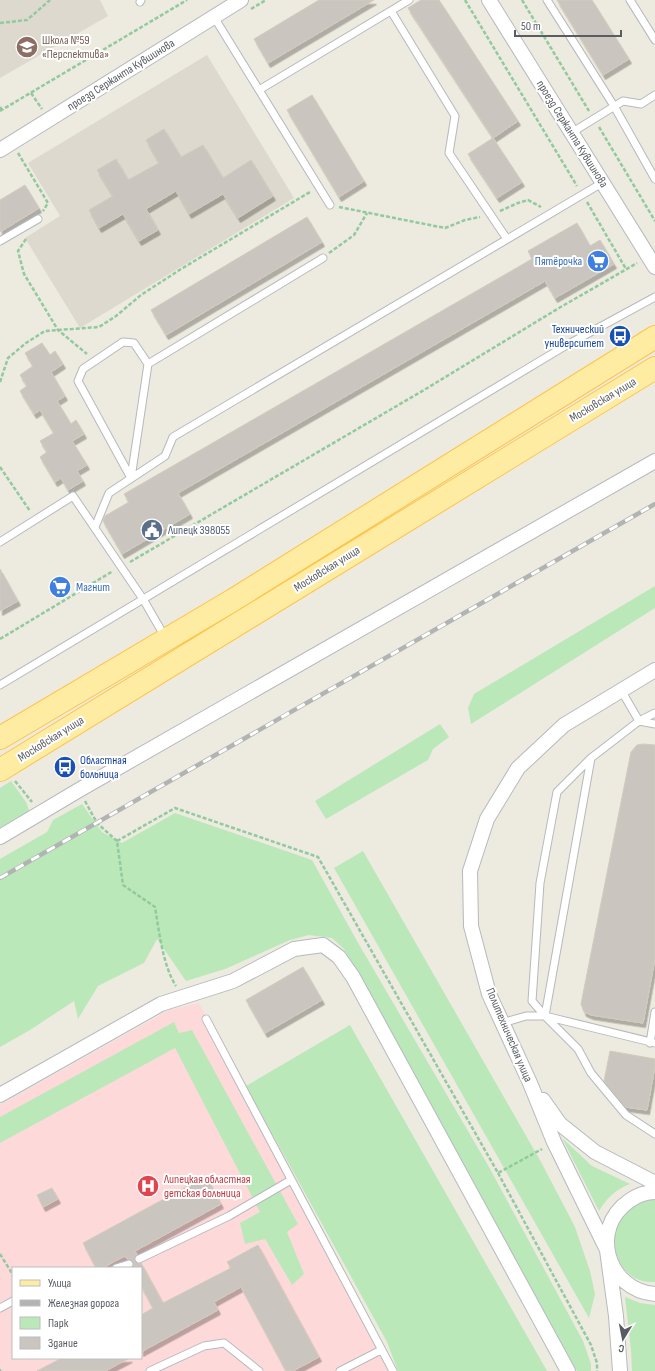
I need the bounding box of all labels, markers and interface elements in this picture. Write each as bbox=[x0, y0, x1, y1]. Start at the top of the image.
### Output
scale bar bbox=[515, 12, 621, 38]
text: 50 m bbox=[521, 19, 541, 34]
place label: Школа №59 «Перспектива» bbox=[42, 33, 109, 62]
school or university icon: Школа №59 «Перспектива» bbox=[14, 34, 40, 60]
street label: проезд Сержанта Кувшинова bbox=[64, 36, 178, 114]
street label: проезд Сержанта Кувшинова bbox=[533, 77, 611, 191]
supermarket icon: Пятёрочка bbox=[585, 248, 611, 274]
place label: Пятёрочка bbox=[535, 254, 582, 269]
place label: Технический университет bbox=[545, 322, 604, 351]
bus stop icon: Технический университет bbox=[607, 323, 633, 349]
street label: Московская улица bbox=[567, 374, 639, 426]
public building icon: Липецк 398055 bbox=[139, 517, 165, 543]
place label: Липецк 398055 bbox=[167, 523, 230, 538]
street label: Московская улица bbox=[291, 543, 363, 595]
supermarket icon: Магнит bbox=[47, 574, 73, 600]
place label: Магнит bbox=[76, 580, 110, 595]
street label: Московская улица bbox=[15, 713, 87, 765]
place label: Областная больница bbox=[80, 753, 127, 782]
bus stop icon: Областная больница bbox=[52, 754, 78, 780]
street label: Политехническая улица bbox=[482, 986, 536, 1085]
place label: Липецкая областная детская больница bbox=[163, 1172, 251, 1201]
hospital icon: Липецкая областная детская больница bbox=[135, 1173, 161, 1199]
legend bbox=[12, 1267, 142, 1359]
text: Улица bbox=[48, 1276, 72, 1291]
text: Железная дорога bbox=[48, 1296, 120, 1311]
text: Парк bbox=[48, 1316, 69, 1331]
north arrow bbox=[603, 1319, 643, 1359]
text: Здание bbox=[48, 1336, 78, 1351]
text: С bbox=[617, 1341, 625, 1355]

